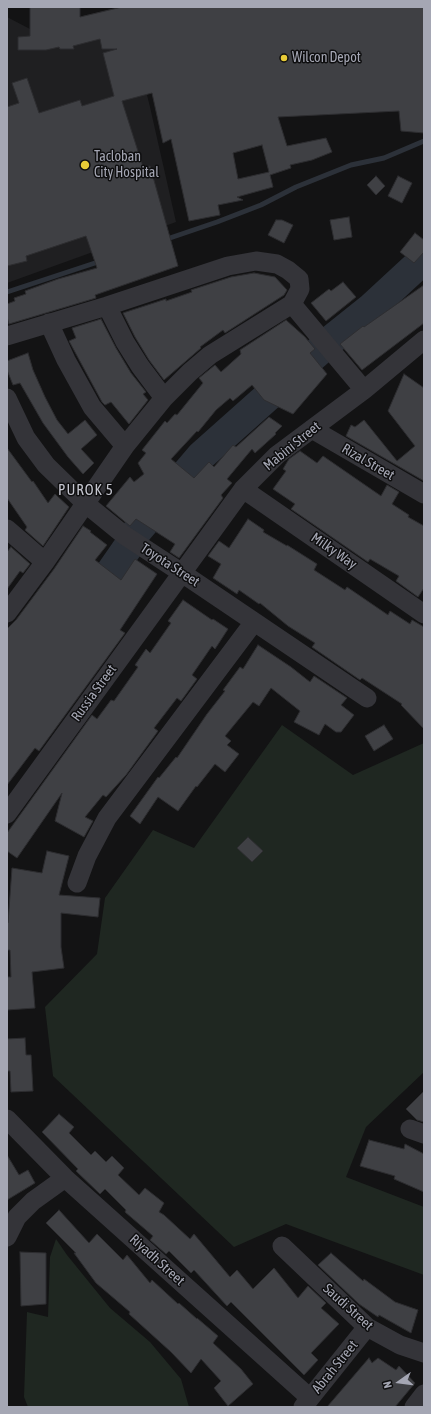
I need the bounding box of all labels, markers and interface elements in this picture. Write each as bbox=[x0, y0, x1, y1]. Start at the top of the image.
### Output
place label: Wilcon Depot bbox=[292, 50, 361, 66]
marker: Wilcon Depot bbox=[279, 53, 289, 63]
place label: Tacloban City Hospital bbox=[94, 149, 159, 182]
marker: Tacloban City Hospital bbox=[79, 159, 91, 171]
street label: Mabini Street bbox=[260, 418, 324, 474]
street label: Rizal Street bbox=[339, 440, 397, 484]
district label: PUROK 5 bbox=[58, 481, 114, 499]
street label: Milky Way bbox=[308, 529, 360, 573]
street label: Toyota Street bbox=[137, 540, 203, 590]
street label: Russia Street bbox=[68, 661, 120, 725]
street label: Riyadh Street bbox=[126, 1231, 188, 1289]
street label: Saudi Street bbox=[319, 1280, 377, 1334]
street label: Abrah Street bbox=[309, 1337, 361, 1397]
north arrow bbox=[379, 1362, 419, 1402]
text: N bbox=[381, 1380, 394, 1390]

